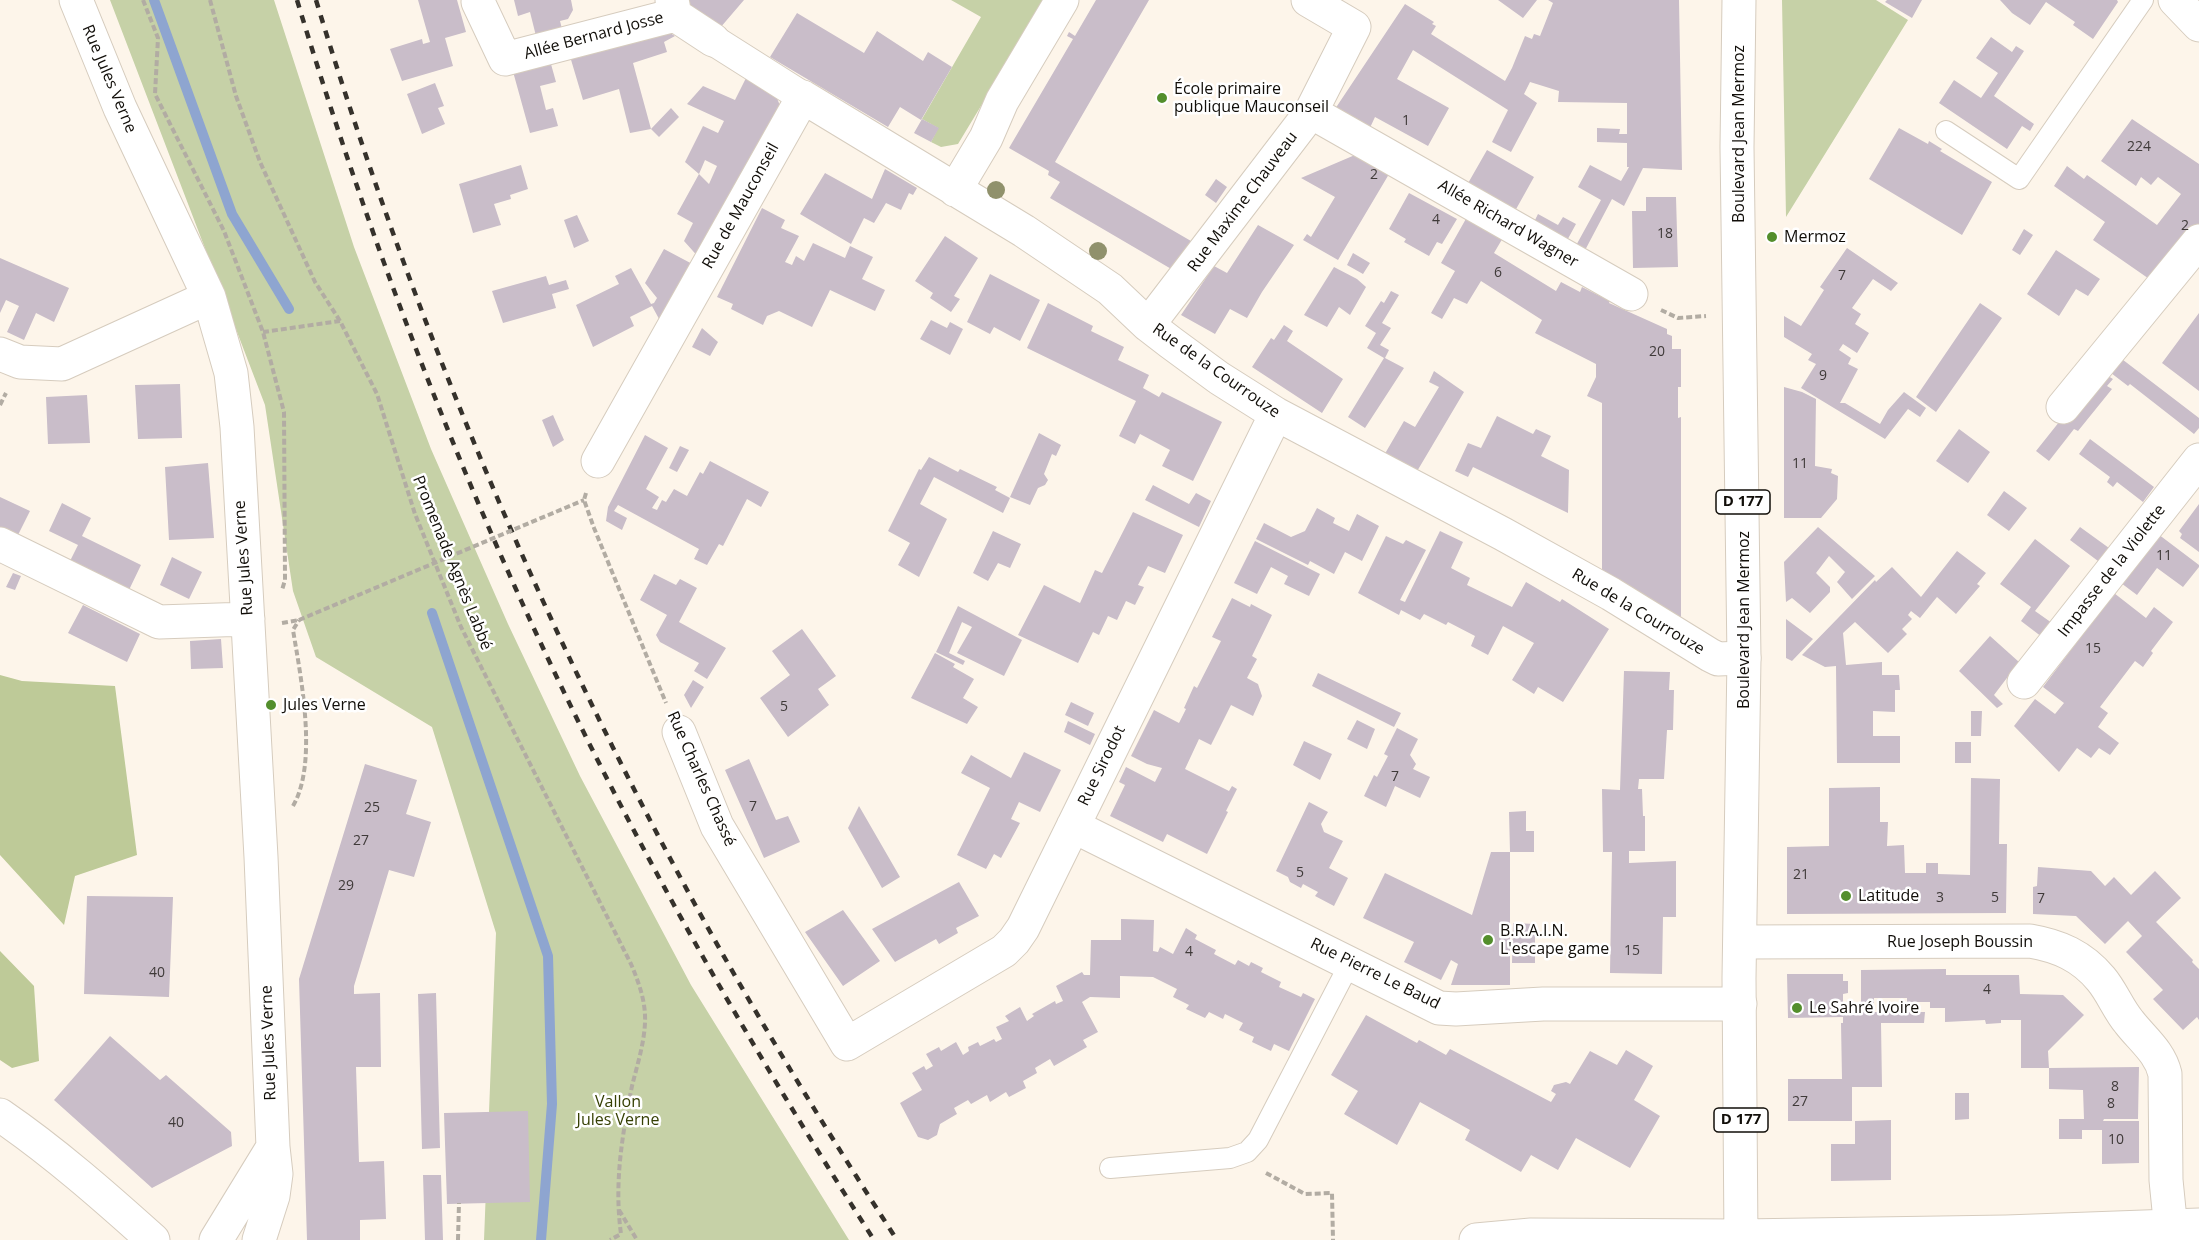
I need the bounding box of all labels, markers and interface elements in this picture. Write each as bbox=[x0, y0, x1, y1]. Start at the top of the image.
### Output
street label: Allée Bernard Josse bbox=[522, 8, 666, 64]
street label: Rue Jules Verne bbox=[78, 22, 140, 136]
street label: Boulevard Jean Mermoz bbox=[1729, 45, 1749, 223]
place label: École primaire publique Mauconseil bbox=[1174, 79, 1329, 117]
marker: École primaire publique Mauconseil bbox=[1155, 91, 1169, 105]
house number: 1 bbox=[1402, 113, 1410, 129]
street label: Rue Maxime Chauveau bbox=[1184, 128, 1302, 276]
house number: 224 bbox=[2127, 139, 2151, 155]
street label: Rue de Mauconseil bbox=[699, 140, 783, 272]
house number: 2 bbox=[1370, 167, 1378, 183]
street label: Allée Richard Wagner bbox=[1434, 176, 1582, 272]
house number: 4 bbox=[1432, 212, 1440, 228]
house number: 2 bbox=[2181, 218, 2189, 234]
house number: 18 bbox=[1657, 226, 1673, 242]
place label: Mermoz bbox=[1784, 227, 1846, 247]
marker: Mermoz bbox=[1765, 230, 1779, 244]
house number: 6 bbox=[1494, 265, 1502, 281]
house number: 7 bbox=[1838, 268, 1846, 284]
street label: Rue de la Courrouze bbox=[1149, 320, 1283, 422]
house number: 20 bbox=[1649, 344, 1665, 360]
house number: 9 bbox=[1819, 368, 1827, 384]
house number: 11 bbox=[1792, 456, 1808, 472]
street label: Promenade Agnès Labbé bbox=[408, 473, 496, 653]
road number: D 177 bbox=[1716, 490, 1770, 514]
street label: Rue Jules Verne bbox=[230, 500, 258, 616]
street label: Impasse de la Violette bbox=[2054, 501, 2170, 641]
street label: Boulevard Jean Mermoz bbox=[1734, 531, 1754, 709]
house number: 11 bbox=[2156, 548, 2172, 564]
street label: Rue de la Courrouze bbox=[1568, 565, 1708, 659]
house number: 15 bbox=[2085, 641, 2101, 657]
place label: Jules Verne bbox=[283, 695, 366, 715]
marker: Jules Verne bbox=[264, 698, 278, 712]
house number: 5 bbox=[780, 699, 788, 715]
street label: Rue Charles Chassé bbox=[663, 708, 739, 850]
street label: Rue Sirodot bbox=[1074, 723, 1130, 809]
house number: 7 bbox=[1391, 769, 1399, 785]
house number: 7 bbox=[749, 799, 757, 815]
house number: 25 bbox=[364, 800, 380, 816]
house number: 27 bbox=[353, 833, 369, 849]
house number: 5 bbox=[1296, 865, 1304, 881]
house number: 21 bbox=[1793, 867, 1809, 883]
house number: 29 bbox=[338, 878, 354, 894]
place label: Latitude bbox=[1858, 886, 1919, 906]
marker: Latitude bbox=[1839, 889, 1853, 903]
house number: 3 bbox=[1936, 890, 1944, 906]
house number: 5 bbox=[1991, 890, 1999, 906]
house number: 7 bbox=[2037, 891, 2045, 907]
place label: B.R.A.I.N. L'escape game bbox=[1500, 921, 1609, 959]
street label: Rue Joseph Boussin bbox=[1887, 932, 2033, 952]
marker: B.R.A.I.N. L'escape game bbox=[1481, 933, 1495, 947]
street label: Rue Pierre Le Baud bbox=[1307, 934, 1443, 1014]
house number: 15 bbox=[1624, 943, 1640, 959]
house number: 4 bbox=[1185, 944, 1193, 960]
house number: 40 bbox=[149, 965, 165, 981]
house number: 4 bbox=[1983, 982, 1991, 998]
street label: Rue Jules Verne bbox=[257, 985, 281, 1101]
place label: Le Sahré Ivoire bbox=[1809, 998, 1919, 1018]
marker: Le Sahré Ivoire bbox=[1790, 1001, 1804, 1015]
house number: 8 bbox=[2111, 1079, 2119, 1095]
park label: Vallon Jules Verne bbox=[577, 1092, 659, 1130]
house number: 27 bbox=[1792, 1094, 1808, 1110]
house number: 8 bbox=[2107, 1096, 2115, 1112]
road number: D 177 bbox=[1714, 1108, 1768, 1132]
house number: 40 bbox=[168, 1115, 184, 1131]
house number: 10 bbox=[2108, 1132, 2124, 1148]

